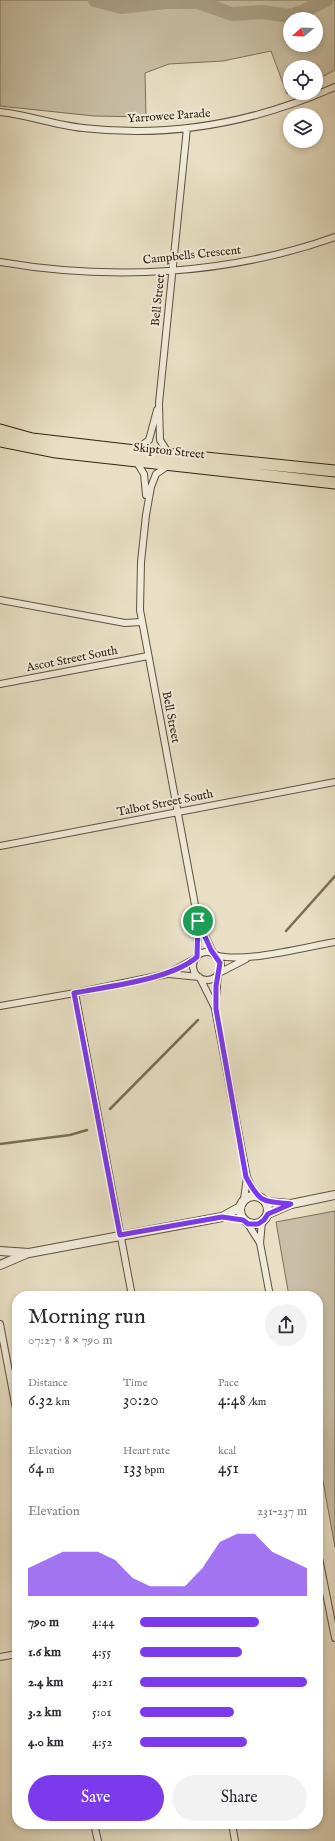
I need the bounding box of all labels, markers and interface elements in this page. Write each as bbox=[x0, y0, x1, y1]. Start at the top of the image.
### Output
north arrow bbox=[283, 12, 323, 52]
map controls bbox=[283, 12, 323, 148]
button: locate bbox=[283, 60, 323, 100]
street label: Yarrowee Parade bbox=[127, 106, 212, 126]
button: layers bbox=[283, 108, 323, 148]
street label: Campbells Crescent bbox=[142, 242, 242, 269]
street label: Bell Street bbox=[148, 273, 168, 327]
street label: Skipton Street bbox=[133, 440, 205, 463]
street label: Ascot Street South bbox=[24, 643, 119, 675]
street label: Bell Street bbox=[159, 690, 183, 744]
street label: Talbot Street South bbox=[116, 786, 215, 820]
pin bbox=[181, 904, 215, 938]
icon: arrive bbox=[187, 910, 209, 932]
text: Morning run bbox=[28, 1303, 146, 1331]
button: share bbox=[265, 1304, 307, 1346]
text: 07:27 · 8 × 790 m bbox=[28, 1332, 112, 1349]
text: Distance bbox=[28, 1376, 68, 1390]
text: Time bbox=[123, 1376, 147, 1390]
text: Pace bbox=[218, 1376, 239, 1390]
text: 6.32 bbox=[28, 1390, 53, 1411]
text: 30:20 bbox=[123, 1390, 159, 1411]
text: 4:48 bbox=[218, 1390, 246, 1411]
text: km bbox=[53, 1395, 70, 1409]
text: /km bbox=[246, 1395, 266, 1409]
text: Elevation bbox=[28, 1444, 72, 1458]
text: Heart rate bbox=[123, 1444, 170, 1458]
text: kcal bbox=[218, 1444, 236, 1458]
text: 64 bbox=[28, 1458, 44, 1479]
text: 133 bbox=[123, 1458, 142, 1479]
text: 451 bbox=[218, 1458, 239, 1479]
text: m bbox=[44, 1463, 54, 1477]
text: bpm bbox=[142, 1463, 165, 1477]
text: Elevation bbox=[28, 1503, 80, 1520]
text: 231–237 m bbox=[257, 1503, 307, 1520]
text: 790 m bbox=[28, 1614, 59, 1631]
text: 4:44 bbox=[92, 1614, 115, 1631]
text: 1.6 km bbox=[28, 1644, 61, 1661]
text: 4:55 bbox=[92, 1644, 111, 1661]
text: 2.4 km bbox=[28, 1674, 63, 1691]
text: 4:21 bbox=[92, 1674, 113, 1691]
text: 3.2 km bbox=[28, 1704, 62, 1721]
text: 5:01 bbox=[92, 1704, 111, 1721]
text: 4.0 km bbox=[28, 1734, 64, 1751]
text: 4:52 bbox=[92, 1734, 113, 1751]
button: Save bbox=[28, 1775, 164, 1821]
button: Share bbox=[172, 1775, 307, 1821]

